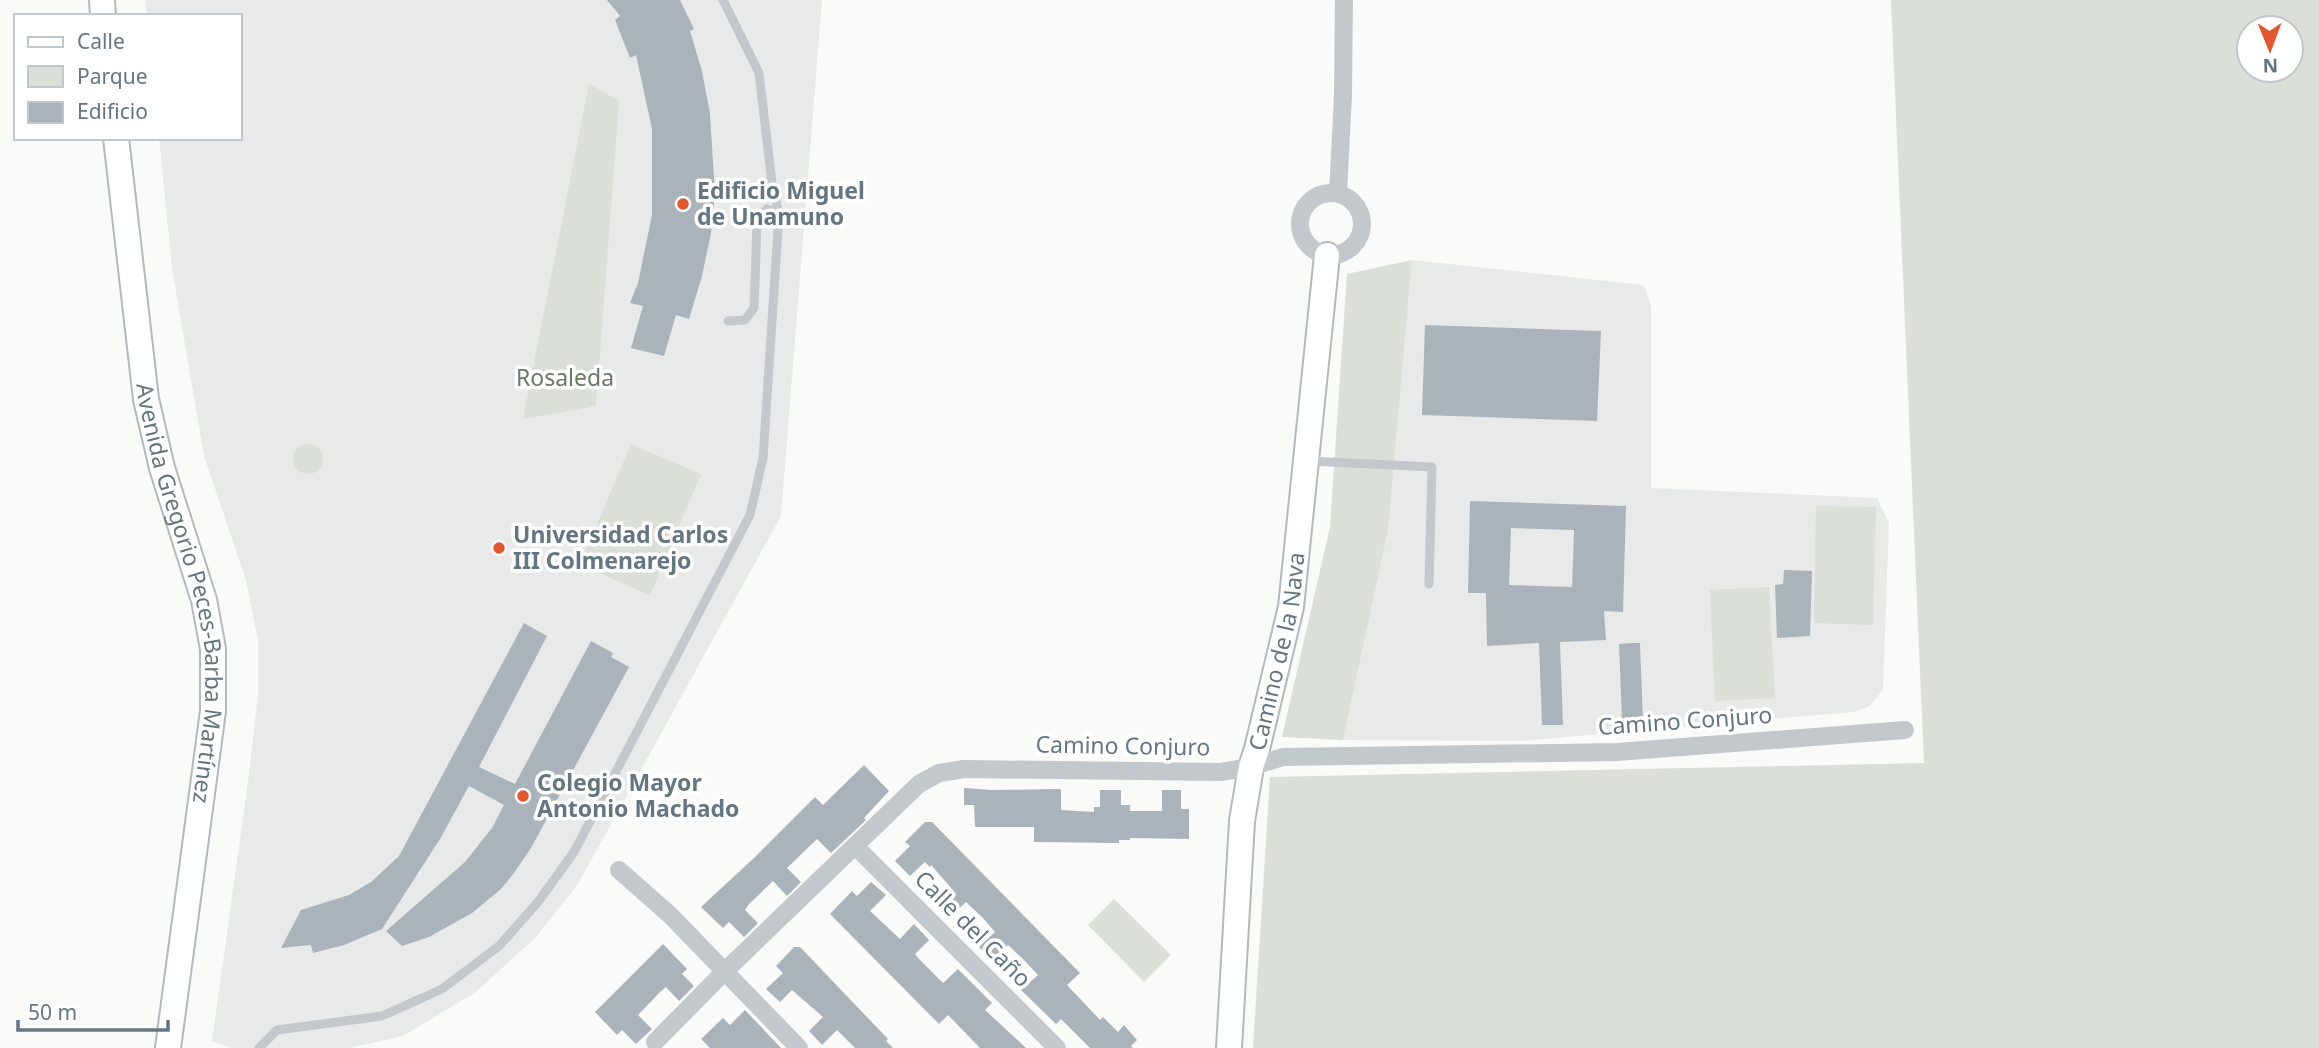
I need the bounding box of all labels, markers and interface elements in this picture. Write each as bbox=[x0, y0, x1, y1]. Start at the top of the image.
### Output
legend bbox=[14, 14, 242, 140]
north arrow bbox=[2235, 14, 2305, 84]
text: Calle bbox=[77, 27, 125, 55]
text: N bbox=[2262, 53, 2278, 79]
text: Parque bbox=[77, 62, 147, 90]
text: Edificio bbox=[77, 97, 148, 125]
place label: Edificio Miguel de Unamuno bbox=[697, 174, 865, 232]
marker: Edificio Miguel de Unamuno bbox=[675, 196, 691, 212]
park label: Rosaleda bbox=[516, 361, 614, 393]
street label: Avenida Gregorio Peces-Barba Martínez bbox=[129, 382, 230, 805]
place label: Universidad Carlos III Colmenarejo bbox=[513, 518, 728, 576]
marker: Universidad Carlos III Colmenarejo bbox=[491, 540, 507, 556]
street label: Camino de la Nava bbox=[1240, 551, 1312, 754]
street label: Camino Conjuro bbox=[1597, 698, 1773, 742]
street label: Camino Conjuro bbox=[1035, 727, 1211, 763]
place label: Colegio Mayor Antonio Machado bbox=[537, 766, 739, 824]
marker: Colegio Mayor Antonio Machado bbox=[515, 788, 531, 804]
street label: Calle del Caño bbox=[908, 863, 1039, 994]
scale bar bbox=[18, 988, 168, 1032]
text: 50 m bbox=[28, 998, 77, 1026]

